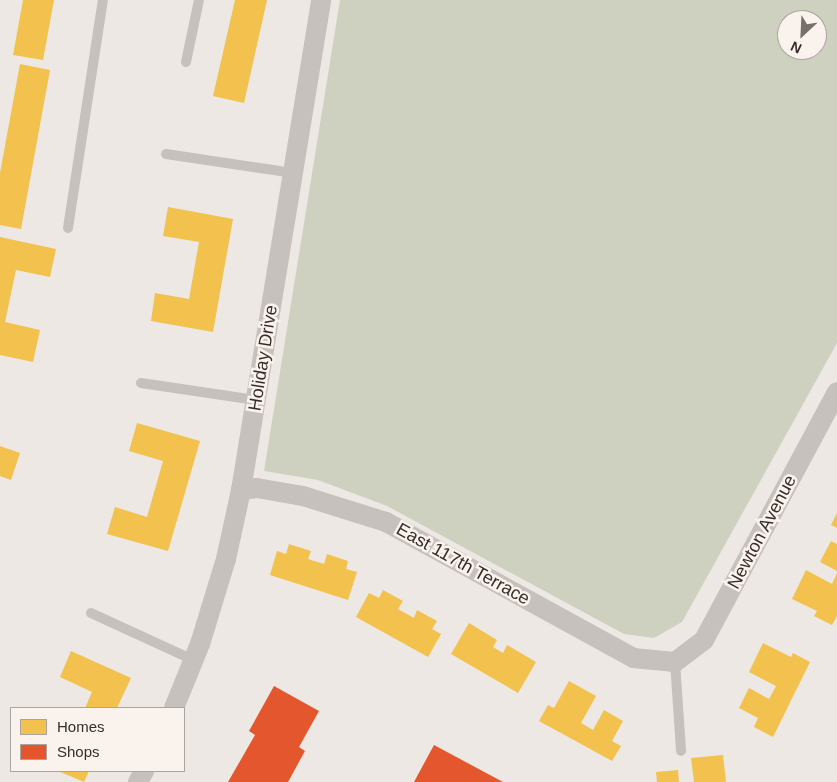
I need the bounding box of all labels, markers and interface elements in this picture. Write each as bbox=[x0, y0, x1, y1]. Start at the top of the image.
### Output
north arrow bbox=[777, 10, 827, 60]
text: N bbox=[788, 38, 804, 57]
street label: Holiday Drive bbox=[244, 303, 282, 413]
street label: Newton Avenue bbox=[723, 471, 801, 593]
street label: East 117th Terrace bbox=[392, 518, 534, 610]
legend bbox=[10, 707, 185, 772]
text: Homes bbox=[57, 718, 105, 735]
text: Shops bbox=[57, 743, 100, 760]

